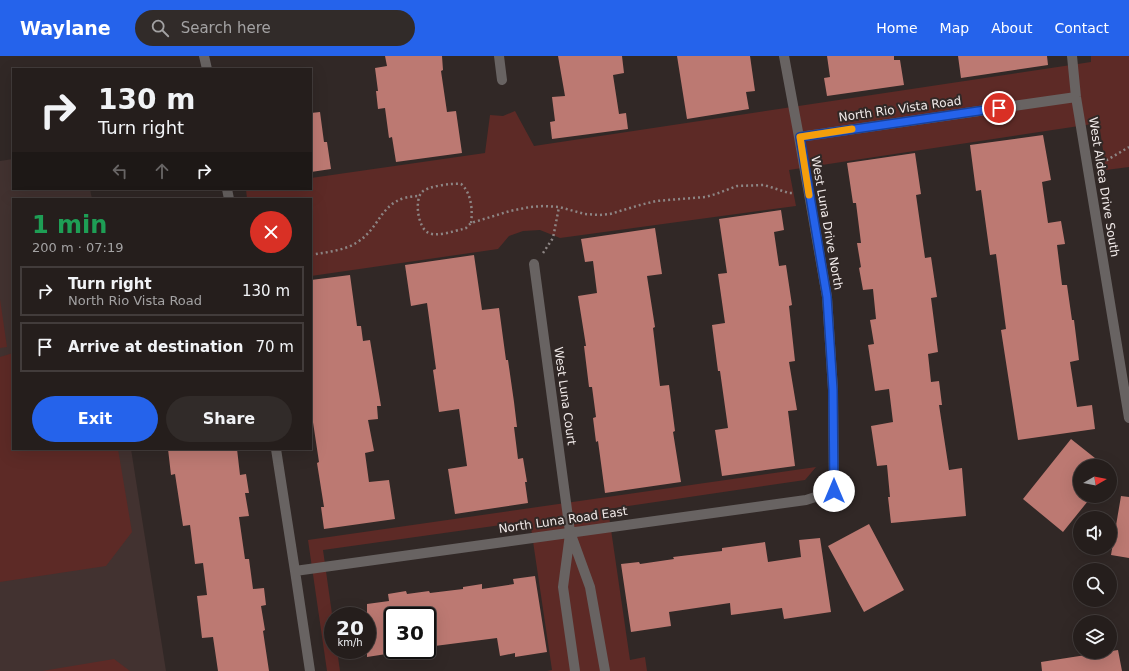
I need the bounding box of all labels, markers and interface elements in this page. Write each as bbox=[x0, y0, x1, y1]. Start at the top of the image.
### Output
search box bbox=[135, 10, 415, 46]
text: Waylane bbox=[20, 17, 111, 39]
icon: search bbox=[149, 17, 171, 39]
text: Search here bbox=[181, 19, 271, 37]
text: Home bbox=[876, 20, 918, 36]
text: Map bbox=[940, 20, 969, 36]
text: About bbox=[991, 20, 1033, 36]
text: Contact bbox=[1055, 20, 1109, 36]
text: 130 m bbox=[98, 83, 195, 116]
icon: right bbox=[32, 84, 84, 136]
pin bbox=[982, 91, 1016, 125]
street label: North Rio Vista Road bbox=[838, 93, 962, 125]
icon: arrive bbox=[988, 97, 1010, 119]
street label: West Aldea Drive South bbox=[1086, 116, 1122, 258]
text: Turn right bbox=[98, 117, 184, 138]
street label: West Luna Drive North bbox=[808, 155, 846, 291]
icon: left bbox=[109, 160, 131, 182]
icon: ahead bbox=[151, 160, 173, 182]
icon: right bbox=[193, 160, 215, 182]
text: 1 min bbox=[32, 211, 107, 239]
button: close bbox=[250, 211, 292, 253]
text: 200 m · 07:19 bbox=[32, 240, 123, 255]
text: Turn right bbox=[68, 275, 152, 293]
icon: right bbox=[34, 280, 56, 302]
text: 130 m bbox=[242, 282, 290, 300]
text: North Rio Vista Road bbox=[68, 293, 202, 308]
icon: arrive bbox=[34, 336, 56, 358]
text: Arrive at destination bbox=[68, 338, 243, 356]
text: 70 m bbox=[255, 338, 294, 356]
street label: West Luna Court bbox=[551, 346, 579, 446]
button: Exit bbox=[32, 396, 158, 442]
button: Share bbox=[166, 396, 292, 442]
north arrow bbox=[1073, 459, 1117, 503]
map controls bbox=[1073, 459, 1117, 659]
position arrow bbox=[813, 470, 855, 512]
street label: North Luna Road East bbox=[498, 504, 629, 536]
button: sound bbox=[1073, 511, 1117, 555]
button: search bbox=[1073, 563, 1117, 607]
speed limit sign: 30 bbox=[384, 607, 436, 659]
button: layers bbox=[1073, 615, 1117, 659]
text: 20 bbox=[336, 616, 364, 640]
text: km/h bbox=[337, 637, 363, 648]

